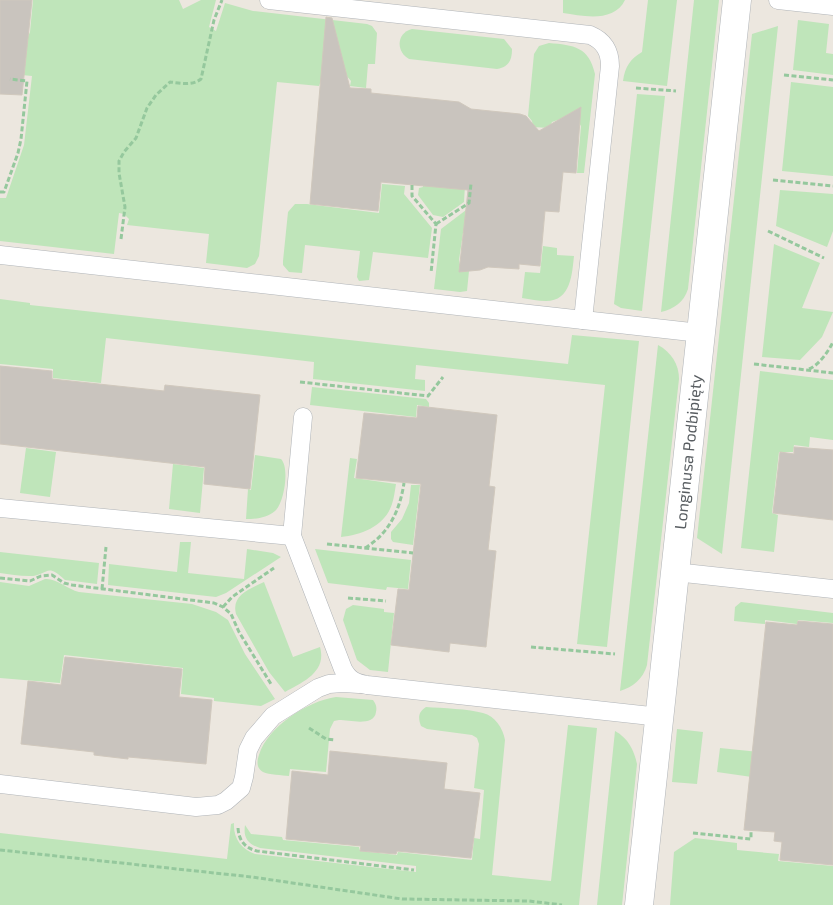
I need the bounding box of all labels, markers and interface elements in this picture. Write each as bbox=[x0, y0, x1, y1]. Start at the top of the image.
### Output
street label: Longinusa Podbipięty bbox=[670, 373, 705, 530]

